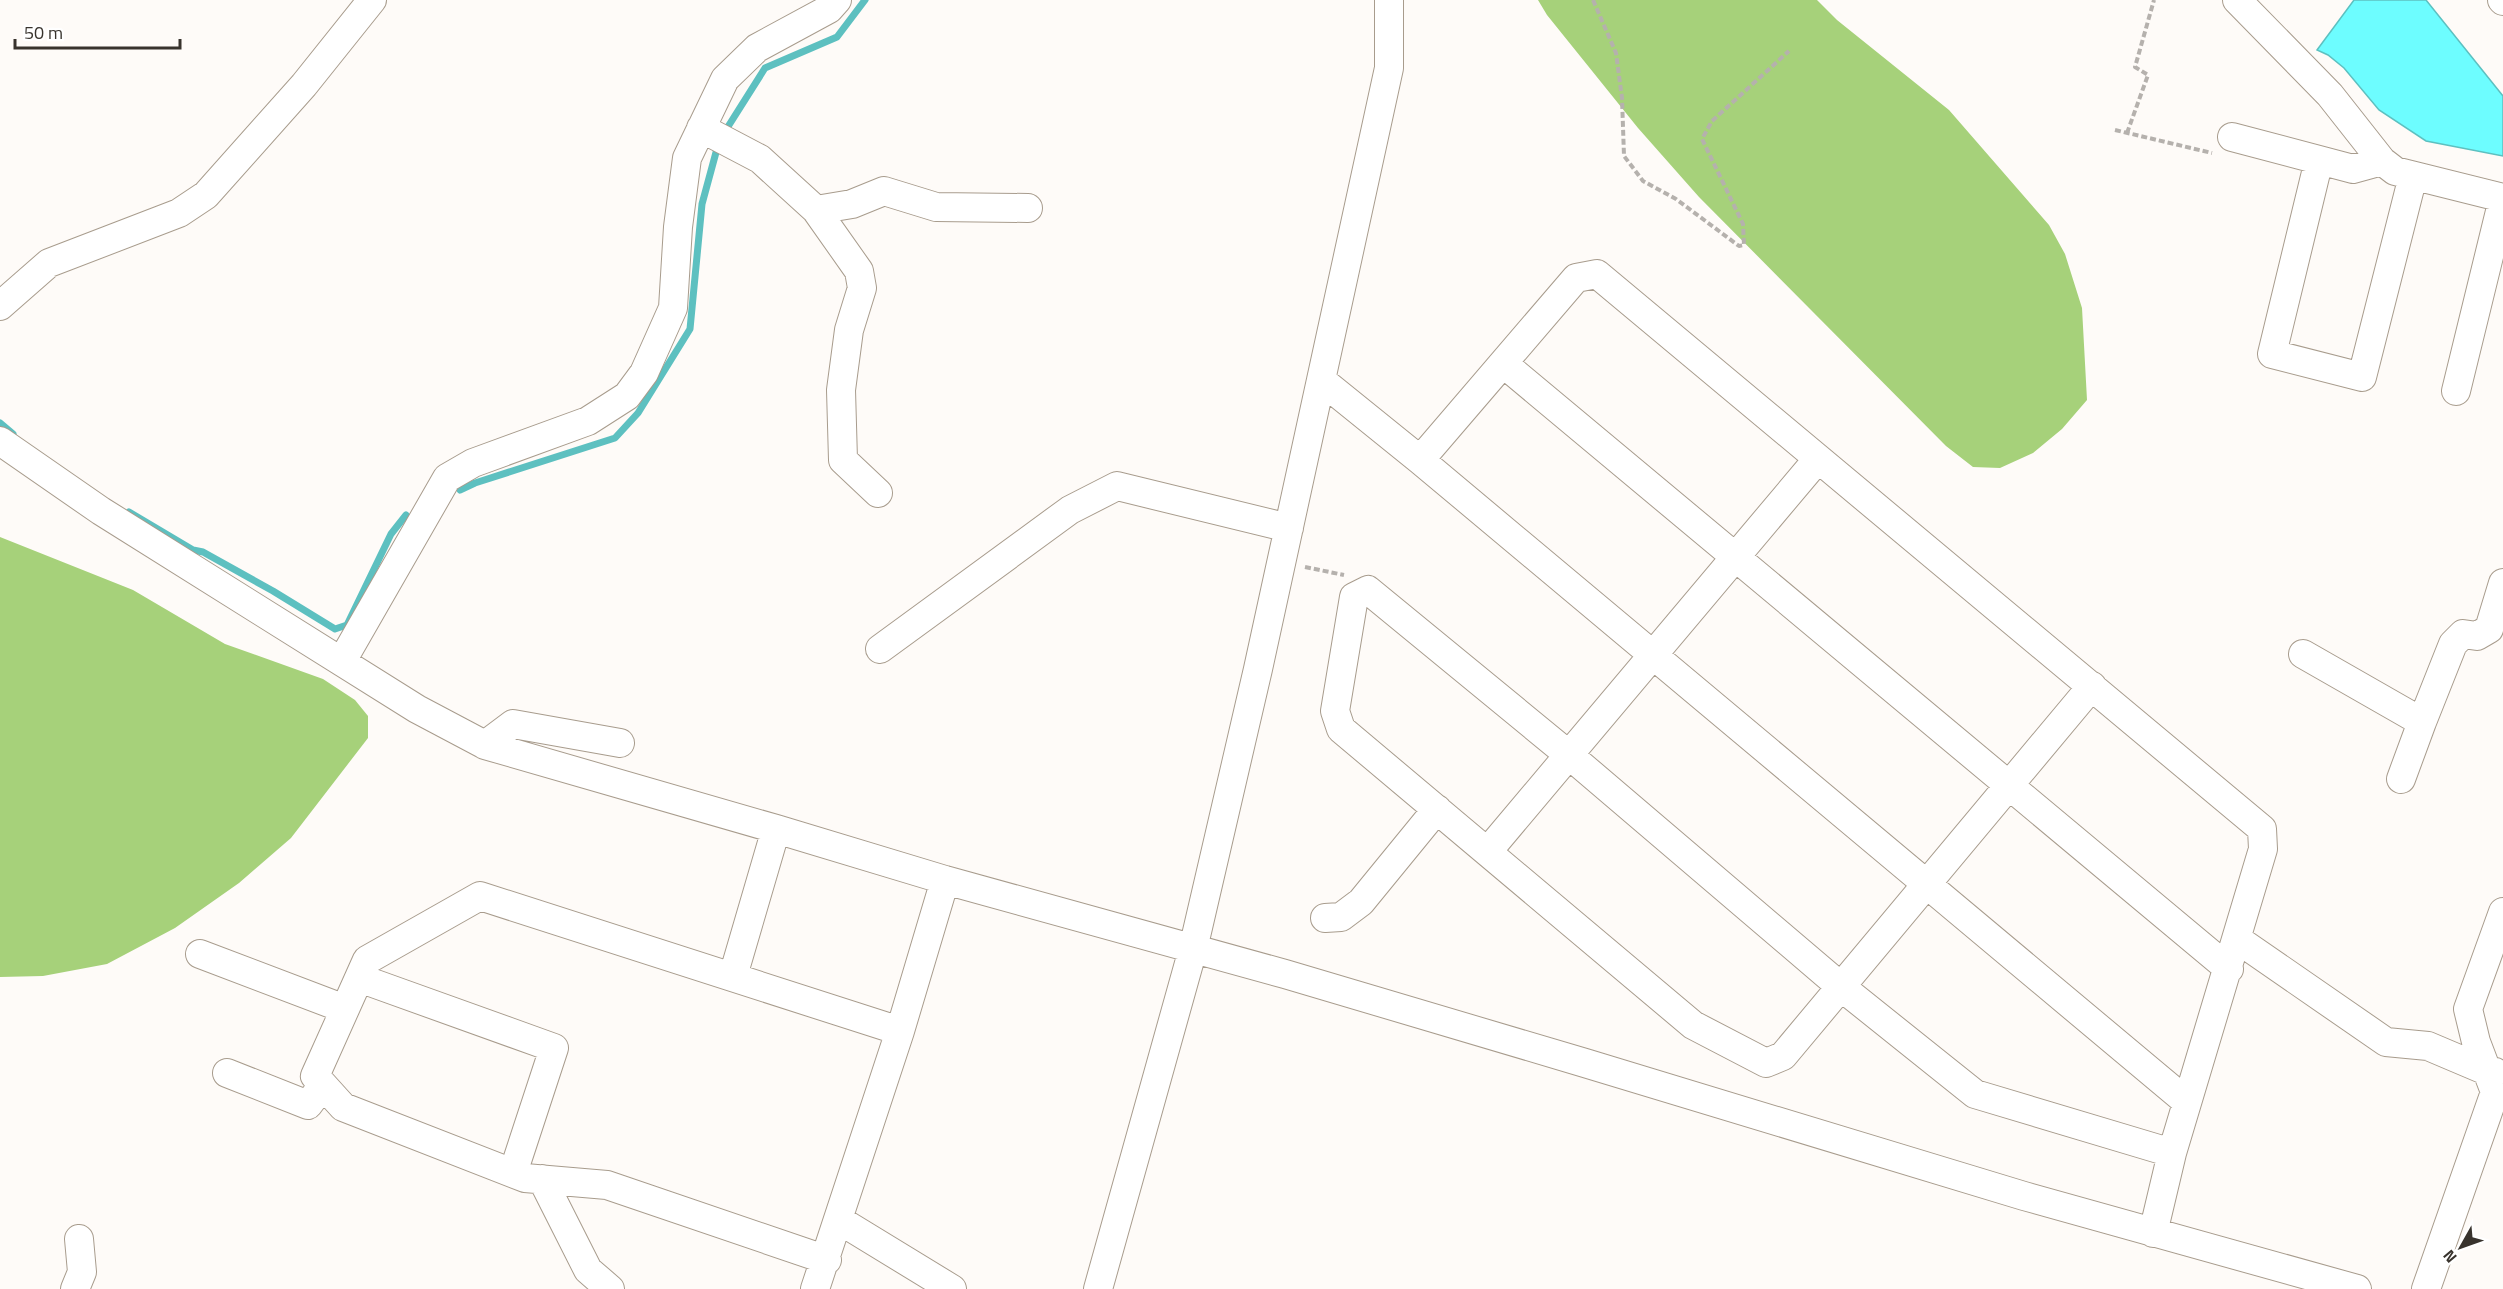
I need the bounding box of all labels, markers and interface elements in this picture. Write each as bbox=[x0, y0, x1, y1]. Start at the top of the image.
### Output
scale bar bbox=[15, 12, 180, 50]
text: 50 m bbox=[24, 19, 63, 46]
north arrow bbox=[2431, 1217, 2491, 1277]
text: N bbox=[2437, 1245, 2462, 1269]

